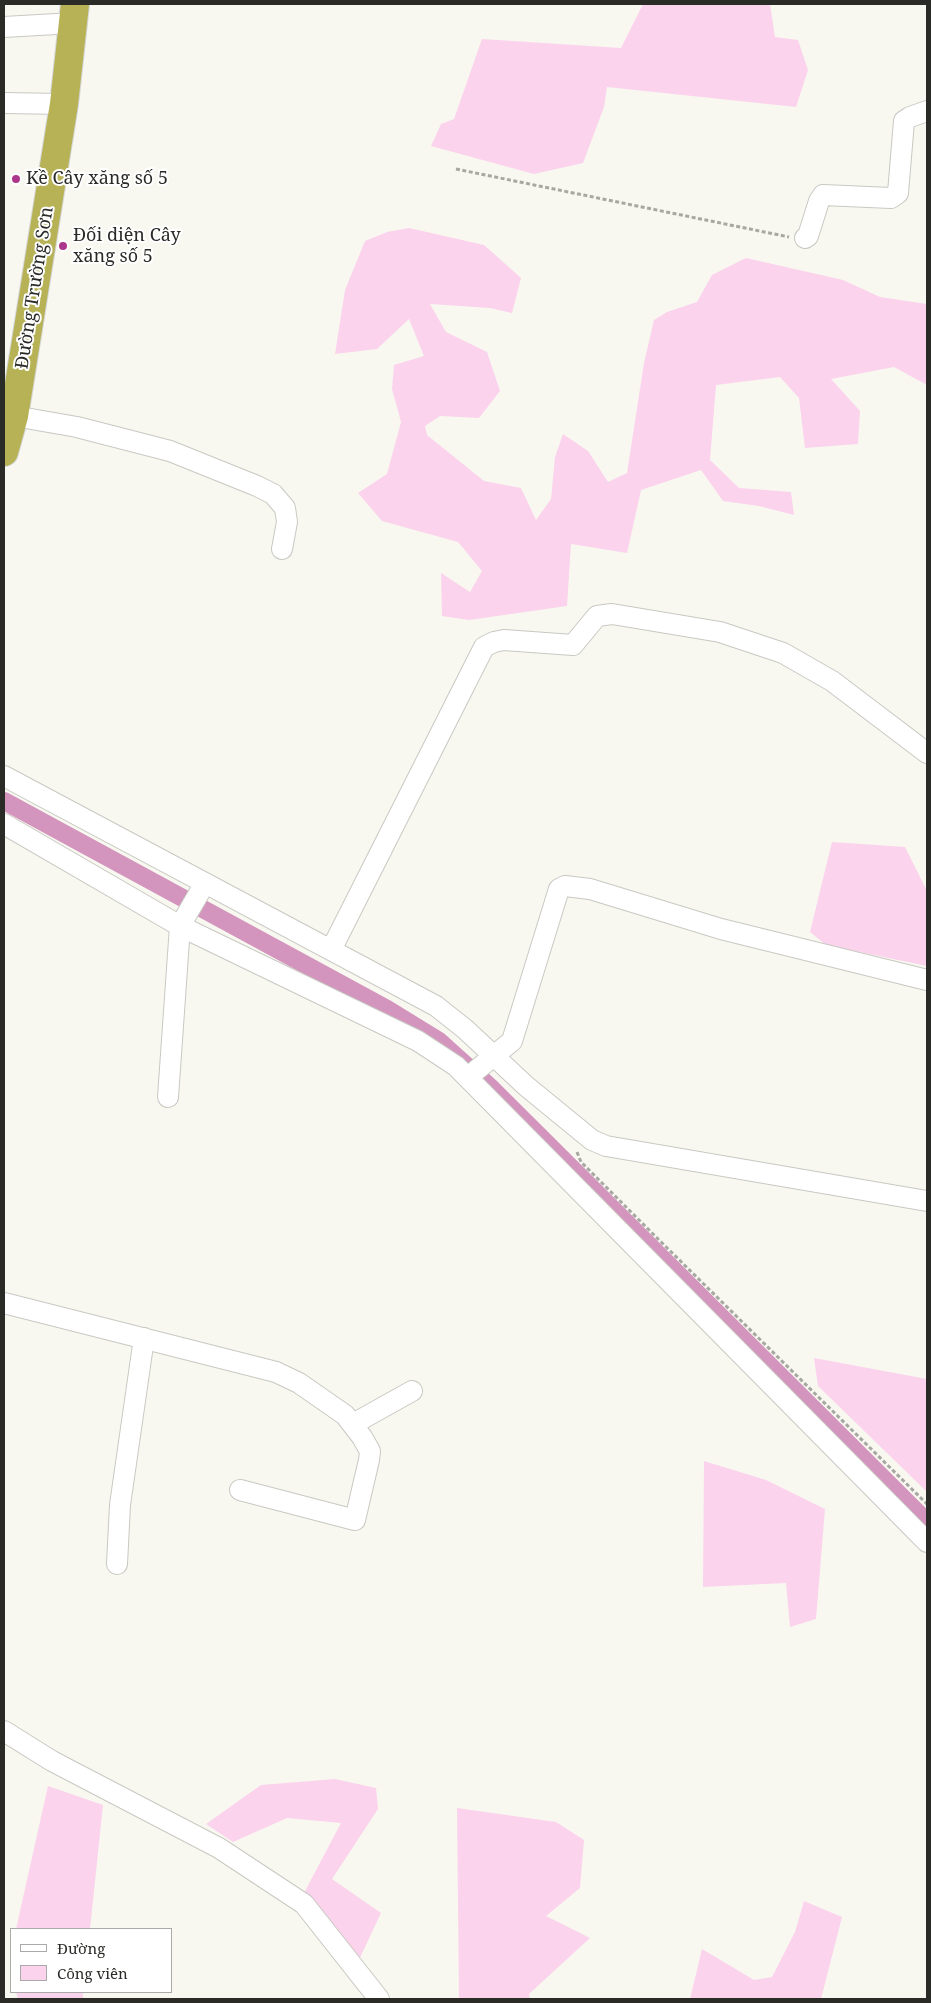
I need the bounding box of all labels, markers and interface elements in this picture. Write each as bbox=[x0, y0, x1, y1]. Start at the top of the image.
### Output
place label: Kề Cây xăng số 5 bbox=[26, 168, 168, 190]
marker: Kề Cây xăng số 5 bbox=[10, 173, 22, 185]
street label: Đường Trường Sơn bbox=[11, 205, 59, 371]
place label: Đối diện Cây xăng số 5 bbox=[73, 225, 181, 268]
marker: Đối diện Cây xăng số 5 bbox=[57, 240, 69, 252]
legend bbox=[10, 1928, 172, 1993]
text: Đường bbox=[57, 1938, 105, 1958]
text: Công viên bbox=[57, 1963, 128, 1983]

